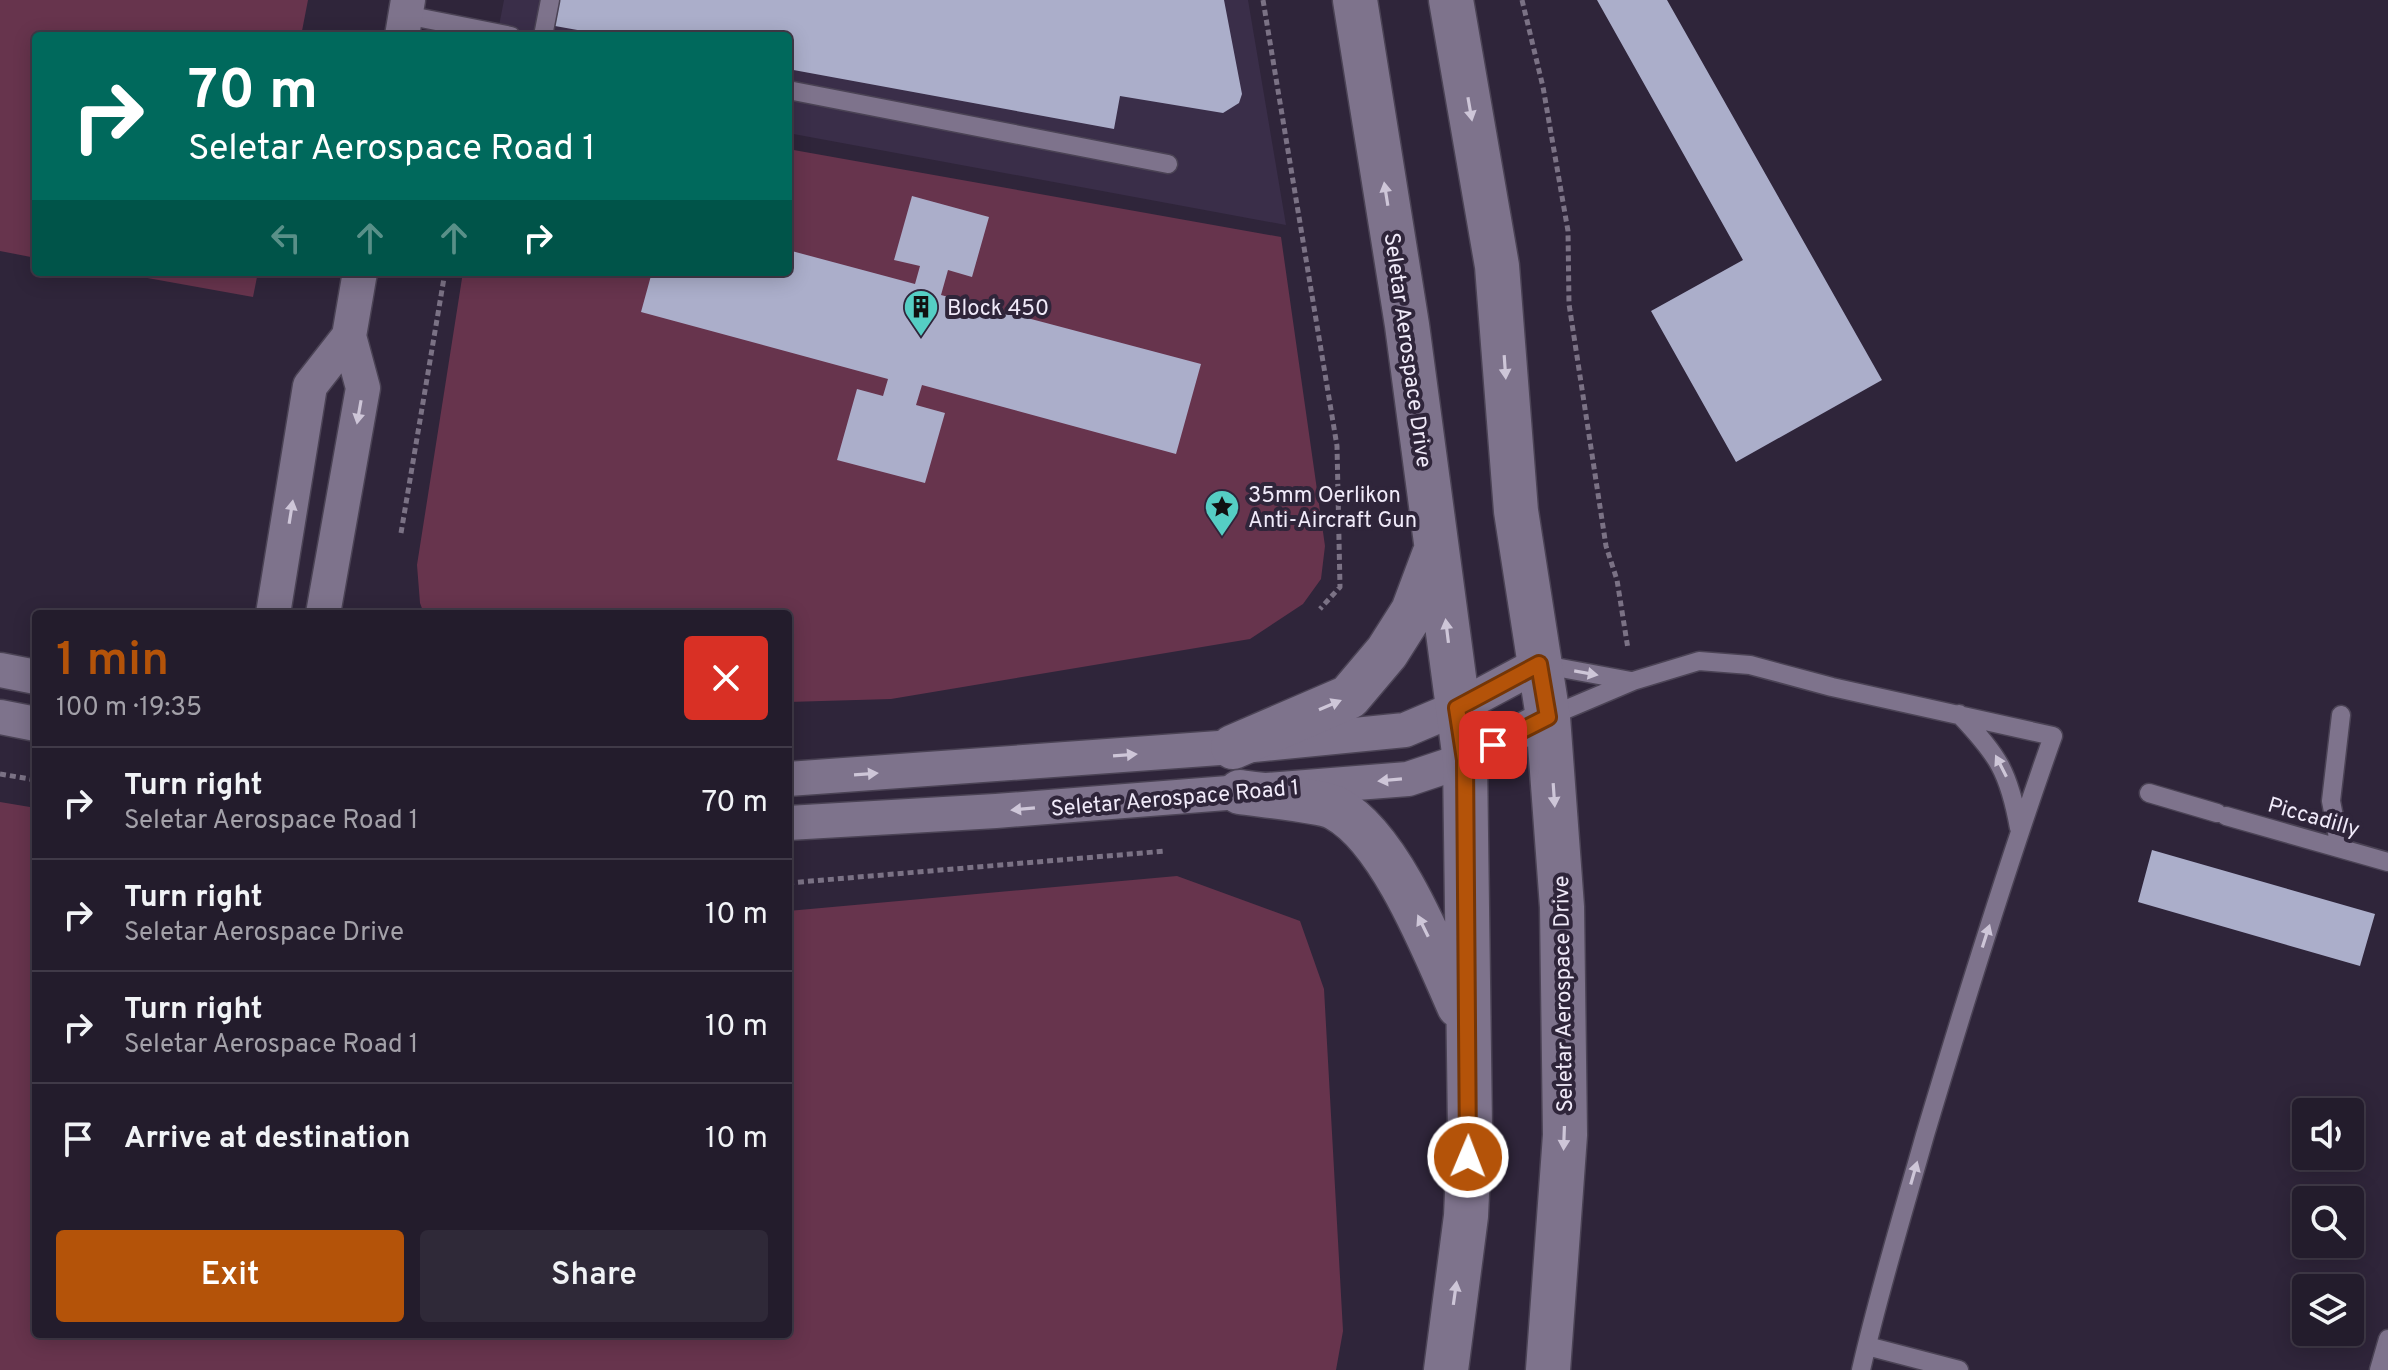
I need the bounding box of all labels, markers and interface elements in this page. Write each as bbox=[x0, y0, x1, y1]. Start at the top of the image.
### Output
text: 70 m bbox=[188, 58, 318, 128]
icon: right bbox=[56, 64, 160, 168]
one-way arrow bbox=[1464, 97, 1476, 122]
text: Seletar Aerospace Road 1 bbox=[188, 127, 596, 173]
one-way arrow bbox=[1379, 182, 1392, 207]
icon: left bbox=[264, 216, 308, 260]
icon: ahead bbox=[348, 216, 392, 260]
icon: ahead bbox=[432, 216, 476, 260]
icon: right bbox=[516, 216, 560, 260]
street label: Seletar Aerospace Drive bbox=[1377, 231, 1436, 470]
building icon: Block 450 bbox=[902, 288, 940, 338]
place label: Block 450 bbox=[947, 296, 1049, 323]
one-way arrow bbox=[1499, 355, 1512, 380]
one-way arrow bbox=[352, 400, 364, 425]
place label: 35mm Oerlikon Anti-Aircraft Gun bbox=[1248, 483, 1417, 535]
place icon: 35mm Oerlikon Anti-Aircraft Gun bbox=[1203, 488, 1241, 538]
one-way arrow bbox=[285, 500, 297, 525]
one-way arrow bbox=[1440, 618, 1453, 643]
text: 1 min bbox=[56, 632, 169, 692]
button: close bbox=[684, 636, 768, 720]
one-way arrow bbox=[1574, 667, 1599, 679]
text: 100 m · 19:35 bbox=[56, 692, 202, 725]
one-way arrow bbox=[1319, 698, 1342, 711]
pin bbox=[1459, 711, 1527, 779]
icon: arrive bbox=[1471, 723, 1515, 767]
one-way arrow bbox=[1113, 748, 1138, 761]
one-way arrow bbox=[1994, 755, 2007, 778]
one-way arrow bbox=[854, 767, 879, 780]
text: Turn right bbox=[124, 768, 262, 805]
one-way arrow bbox=[1377, 774, 1402, 787]
street label: Seletar Aerospace Road 1 bbox=[1050, 775, 1300, 824]
icon: right bbox=[56, 781, 100, 825]
one-way arrow bbox=[1548, 783, 1561, 808]
text: 70 m bbox=[702, 785, 768, 822]
street label: Piccadilly bbox=[2264, 792, 2362, 844]
one-way arrow bbox=[1010, 803, 1035, 816]
text: Seletar Aerospace Road 1 bbox=[124, 805, 418, 838]
street label: Seletar Aerospace Drive bbox=[1549, 875, 1580, 1113]
text: Turn right bbox=[124, 880, 262, 917]
icon: right bbox=[56, 893, 100, 937]
text: 10 m bbox=[705, 897, 768, 934]
one-way arrow bbox=[1416, 914, 1430, 938]
text: Seletar Aerospace Drive bbox=[124, 917, 404, 950]
one-way arrow bbox=[1980, 923, 1993, 947]
text: Turn right bbox=[124, 992, 262, 1029]
icon: right bbox=[56, 1005, 100, 1049]
text: 10 m bbox=[705, 1009, 768, 1046]
text: Seletar Aerospace Road 1 bbox=[124, 1029, 418, 1062]
map controls bbox=[2292, 1098, 2364, 1346]
button: sound bbox=[2292, 1098, 2364, 1170]
position arrow bbox=[1426, 1115, 1510, 1199]
icon: arrive bbox=[56, 1117, 100, 1161]
text: Arrive at destination bbox=[124, 1121, 410, 1158]
text: 10 m bbox=[705, 1121, 768, 1158]
one-way arrow bbox=[1557, 1126, 1570, 1151]
one-way arrow bbox=[1908, 1161, 1921, 1185]
button: search bbox=[2292, 1186, 2364, 1258]
button: Exit bbox=[56, 1230, 404, 1322]
button: Share bbox=[420, 1230, 768, 1322]
button: layers bbox=[2292, 1274, 2364, 1346]
one-way arrow bbox=[1449, 1280, 1462, 1305]

